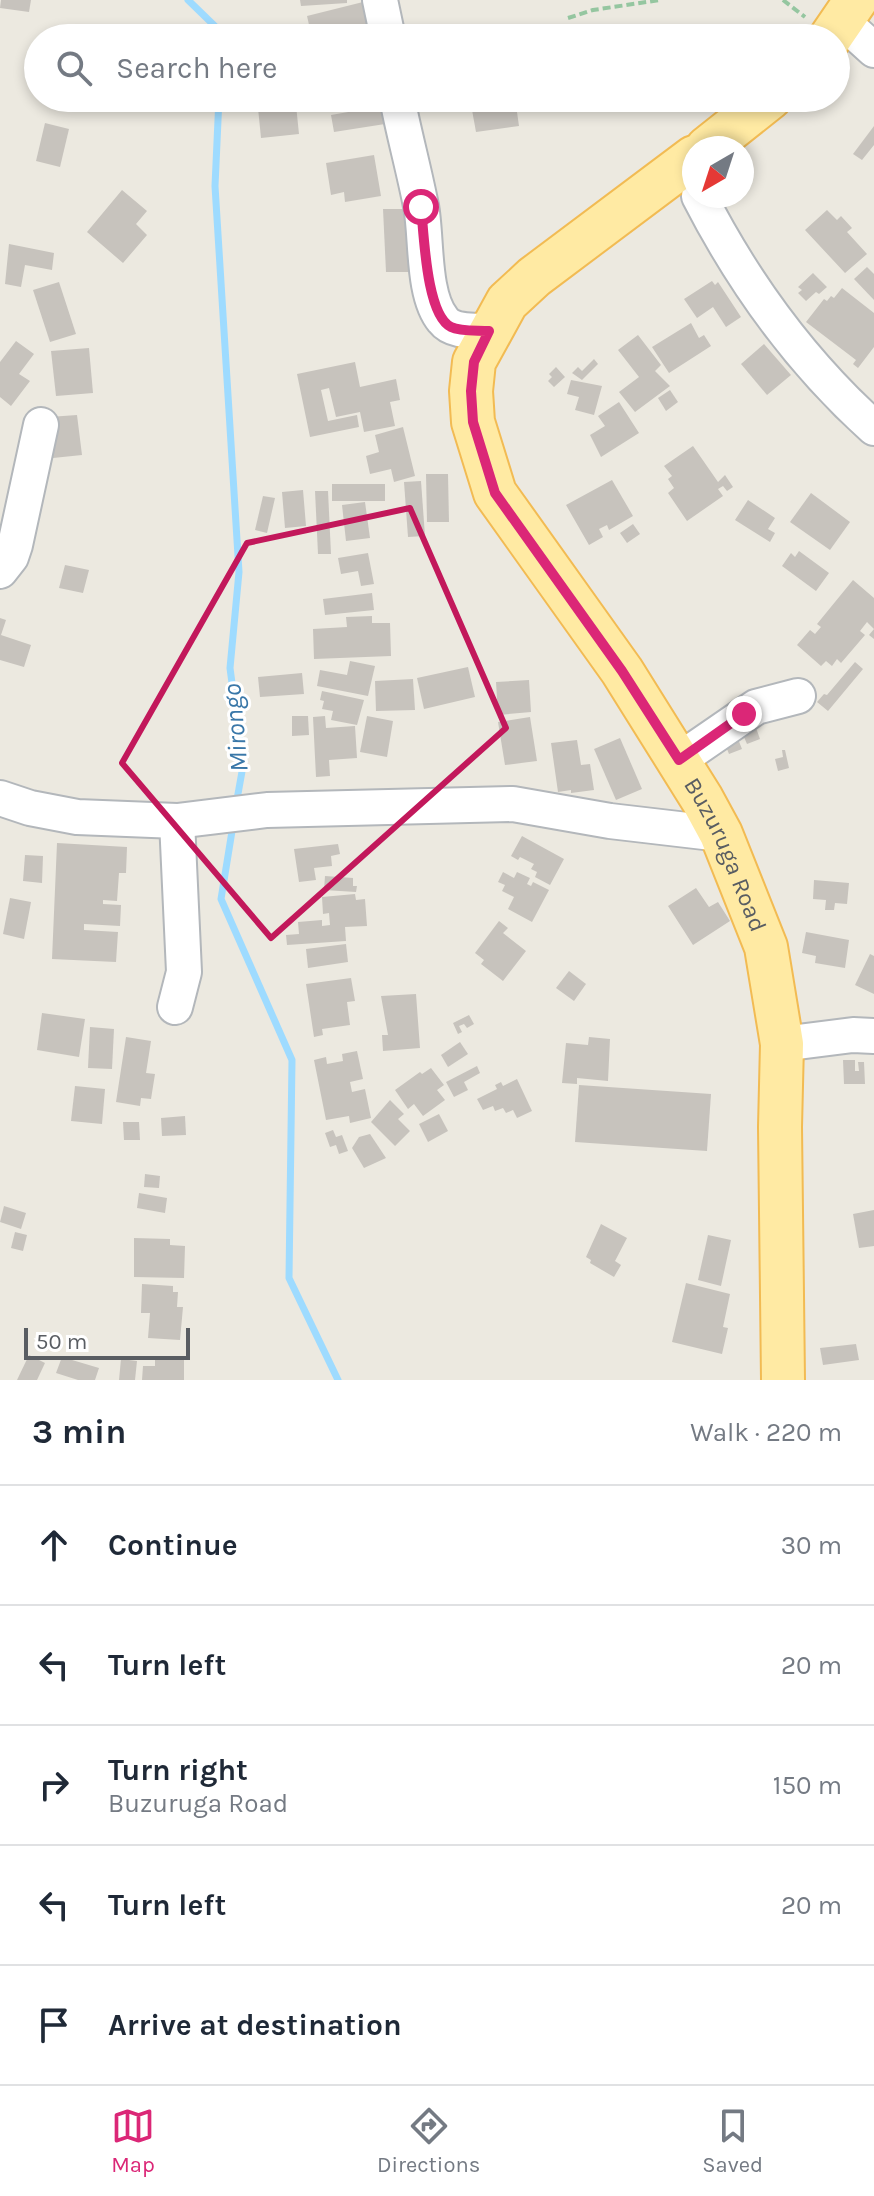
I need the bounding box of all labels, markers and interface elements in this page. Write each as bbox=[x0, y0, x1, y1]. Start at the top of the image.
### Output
search box bbox=[24, 24, 850, 112]
icon: search bbox=[52, 46, 96, 90]
text: Search here bbox=[116, 50, 277, 86]
north arrow bbox=[682, 136, 754, 208]
route start bbox=[403, 189, 439, 225]
water label: Mirongo bbox=[216, 682, 255, 773]
route end bbox=[726, 696, 762, 732]
street label: Buzuruga Road bbox=[678, 772, 772, 936]
scale bar bbox=[24, 1324, 190, 1360]
text: 50 m bbox=[36, 1329, 87, 1355]
text: 3 min bbox=[32, 1412, 126, 1452]
text: Walk · 220 m bbox=[690, 1417, 842, 1448]
icon: ahead bbox=[32, 1523, 76, 1567]
text: Continue bbox=[108, 1527, 238, 1563]
text: 30 m bbox=[781, 1530, 842, 1561]
icon: left bbox=[32, 1643, 76, 1687]
text: Turn left bbox=[108, 1647, 226, 1683]
text: 20 m bbox=[781, 1650, 842, 1681]
text: Turn right bbox=[108, 1752, 248, 1788]
icon: right bbox=[32, 1763, 76, 1807]
text: 150 m bbox=[773, 1770, 842, 1801]
text: Buzuruga Road bbox=[108, 1788, 288, 1819]
icon: left bbox=[32, 1883, 76, 1927]
text: Turn left bbox=[108, 1887, 226, 1923]
text: 20 m bbox=[781, 1890, 842, 1921]
icon: arrive bbox=[32, 2003, 76, 2047]
text: Arrive at destination bbox=[108, 2007, 402, 2043]
tab: Map bbox=[111, 2104, 155, 2178]
tab: Directions bbox=[377, 2104, 480, 2178]
tab: Saved bbox=[702, 2104, 763, 2178]

